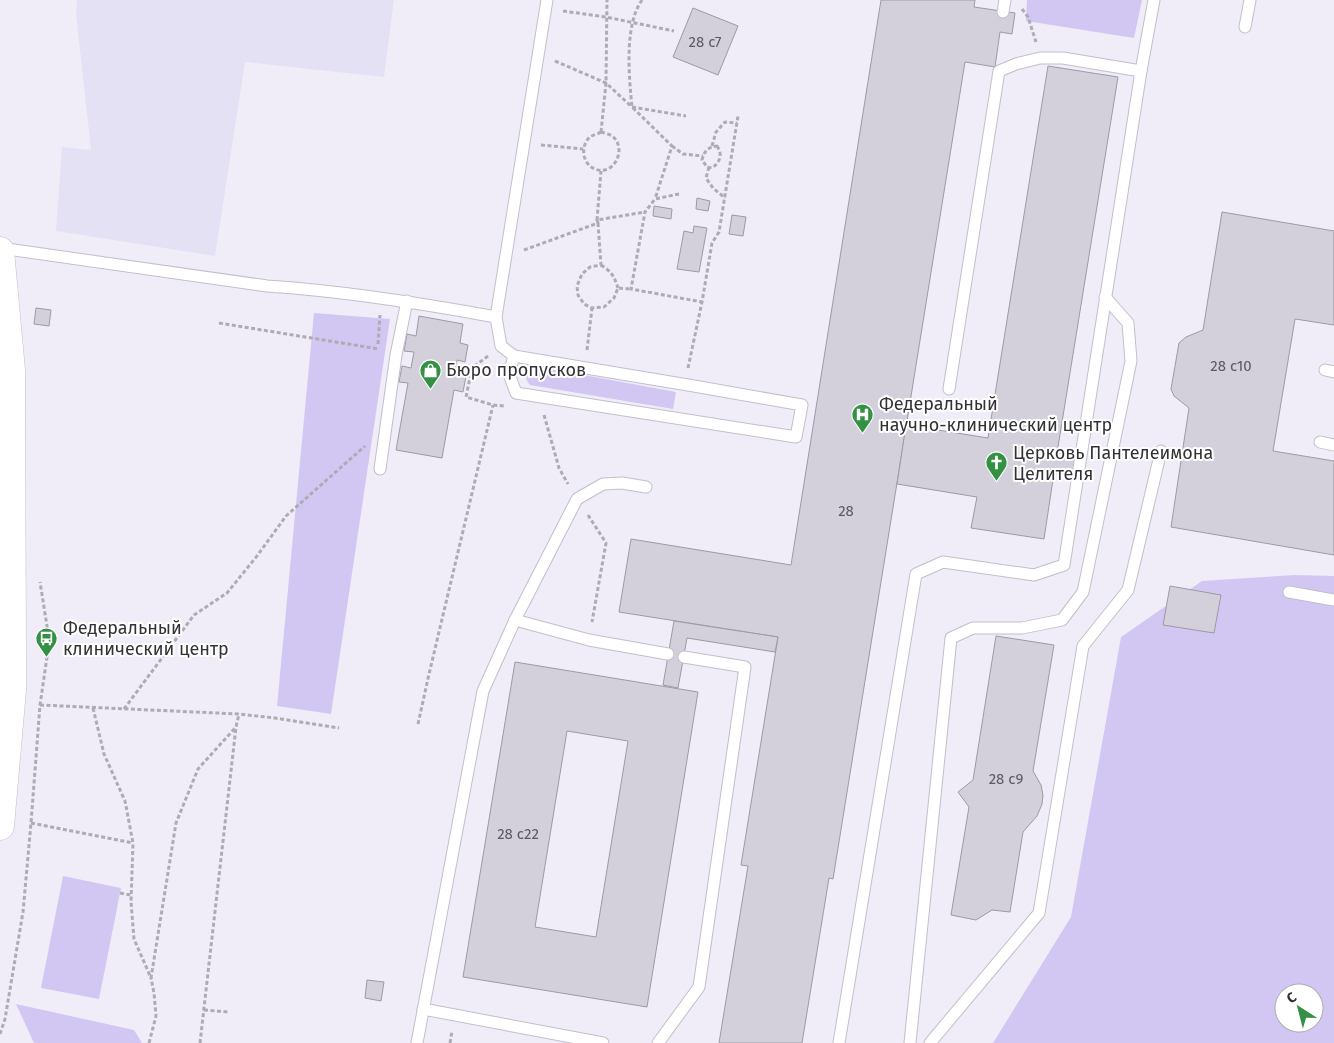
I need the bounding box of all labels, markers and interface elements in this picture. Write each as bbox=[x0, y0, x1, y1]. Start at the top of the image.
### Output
house number: 28 с7 bbox=[688, 33, 722, 51]
house number: 28 с10 bbox=[1210, 357, 1252, 375]
shop icon: Бюро пропусков bbox=[418, 358, 442, 389]
place label: Бюро пропусков bbox=[446, 359, 586, 381]
place label: Федеральный научно-клинический центр bbox=[879, 393, 1112, 436]
hospital icon: Федеральный научно-клинический центр bbox=[851, 402, 875, 433]
place label: Церковь Пантелеимона Целителя bbox=[1013, 442, 1213, 485]
church icon: Церковь Пантелеимона Целителя bbox=[985, 451, 1009, 482]
house number: 28 bbox=[838, 502, 854, 520]
place label: Федеральный клинический центр bbox=[63, 617, 229, 660]
bus stop icon: Федеральный клинический центр bbox=[35, 626, 59, 657]
house number: 28 с9 bbox=[989, 770, 1023, 788]
house number: 28 с22 bbox=[497, 825, 539, 843]
north arrow bbox=[1274, 983, 1324, 1033]
text: С bbox=[1283, 989, 1300, 1007]

